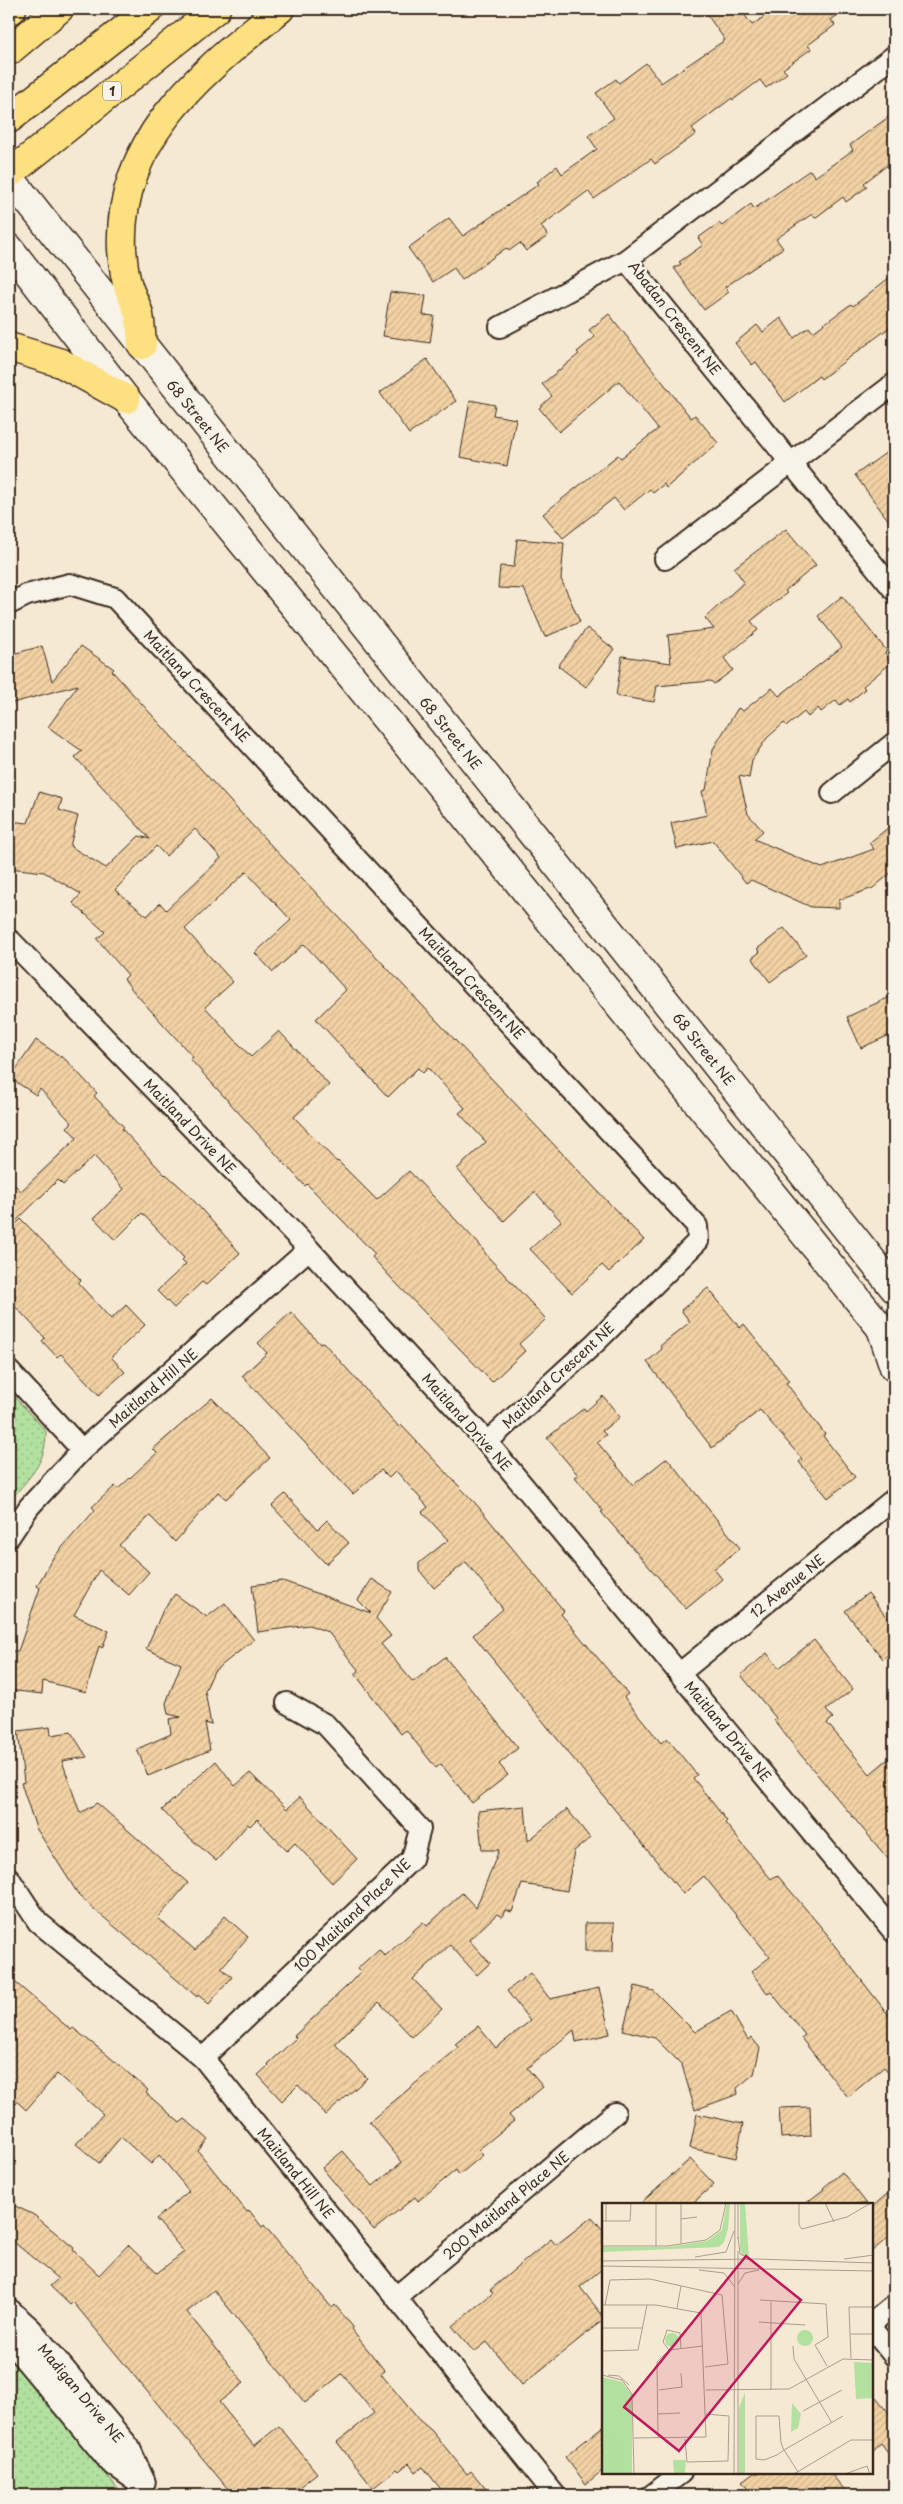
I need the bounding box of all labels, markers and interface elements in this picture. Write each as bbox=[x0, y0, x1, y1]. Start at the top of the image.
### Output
road number: 1 bbox=[103, 82, 121, 100]
street label: Abadan Crescent NE bbox=[624, 256, 726, 380]
street label: 68 Street NE bbox=[162, 375, 234, 457]
street label: Maitland Crescent NE bbox=[139, 625, 255, 747]
street label: 68 Street NE bbox=[415, 692, 487, 774]
street label: Maitland Crescent NE bbox=[414, 922, 530, 1044]
street label: 68 Street NE bbox=[668, 1008, 740, 1090]
street label: Maitland Drive NE bbox=[139, 1074, 241, 1179]
street label: Maitland Crescent NE bbox=[497, 1317, 619, 1433]
street label: Maitland Hill NE bbox=[104, 1343, 202, 1433]
street label: Maitland Drive NE bbox=[417, 1368, 517, 1476]
street label: 12 Avenue NE bbox=[745, 1549, 829, 1623]
street label: Maitland Drive NE bbox=[680, 1676, 777, 1786]
street label: 100 Maitland Place NE bbox=[289, 1853, 415, 1977]
street label: Maitland Hill NE bbox=[253, 2123, 339, 2223]
street label: 200 Maitland Place NE bbox=[438, 2146, 574, 2264]
inset map bbox=[602, 2203, 873, 2474]
street label: Madigan Drive NE bbox=[33, 2339, 129, 2447]

